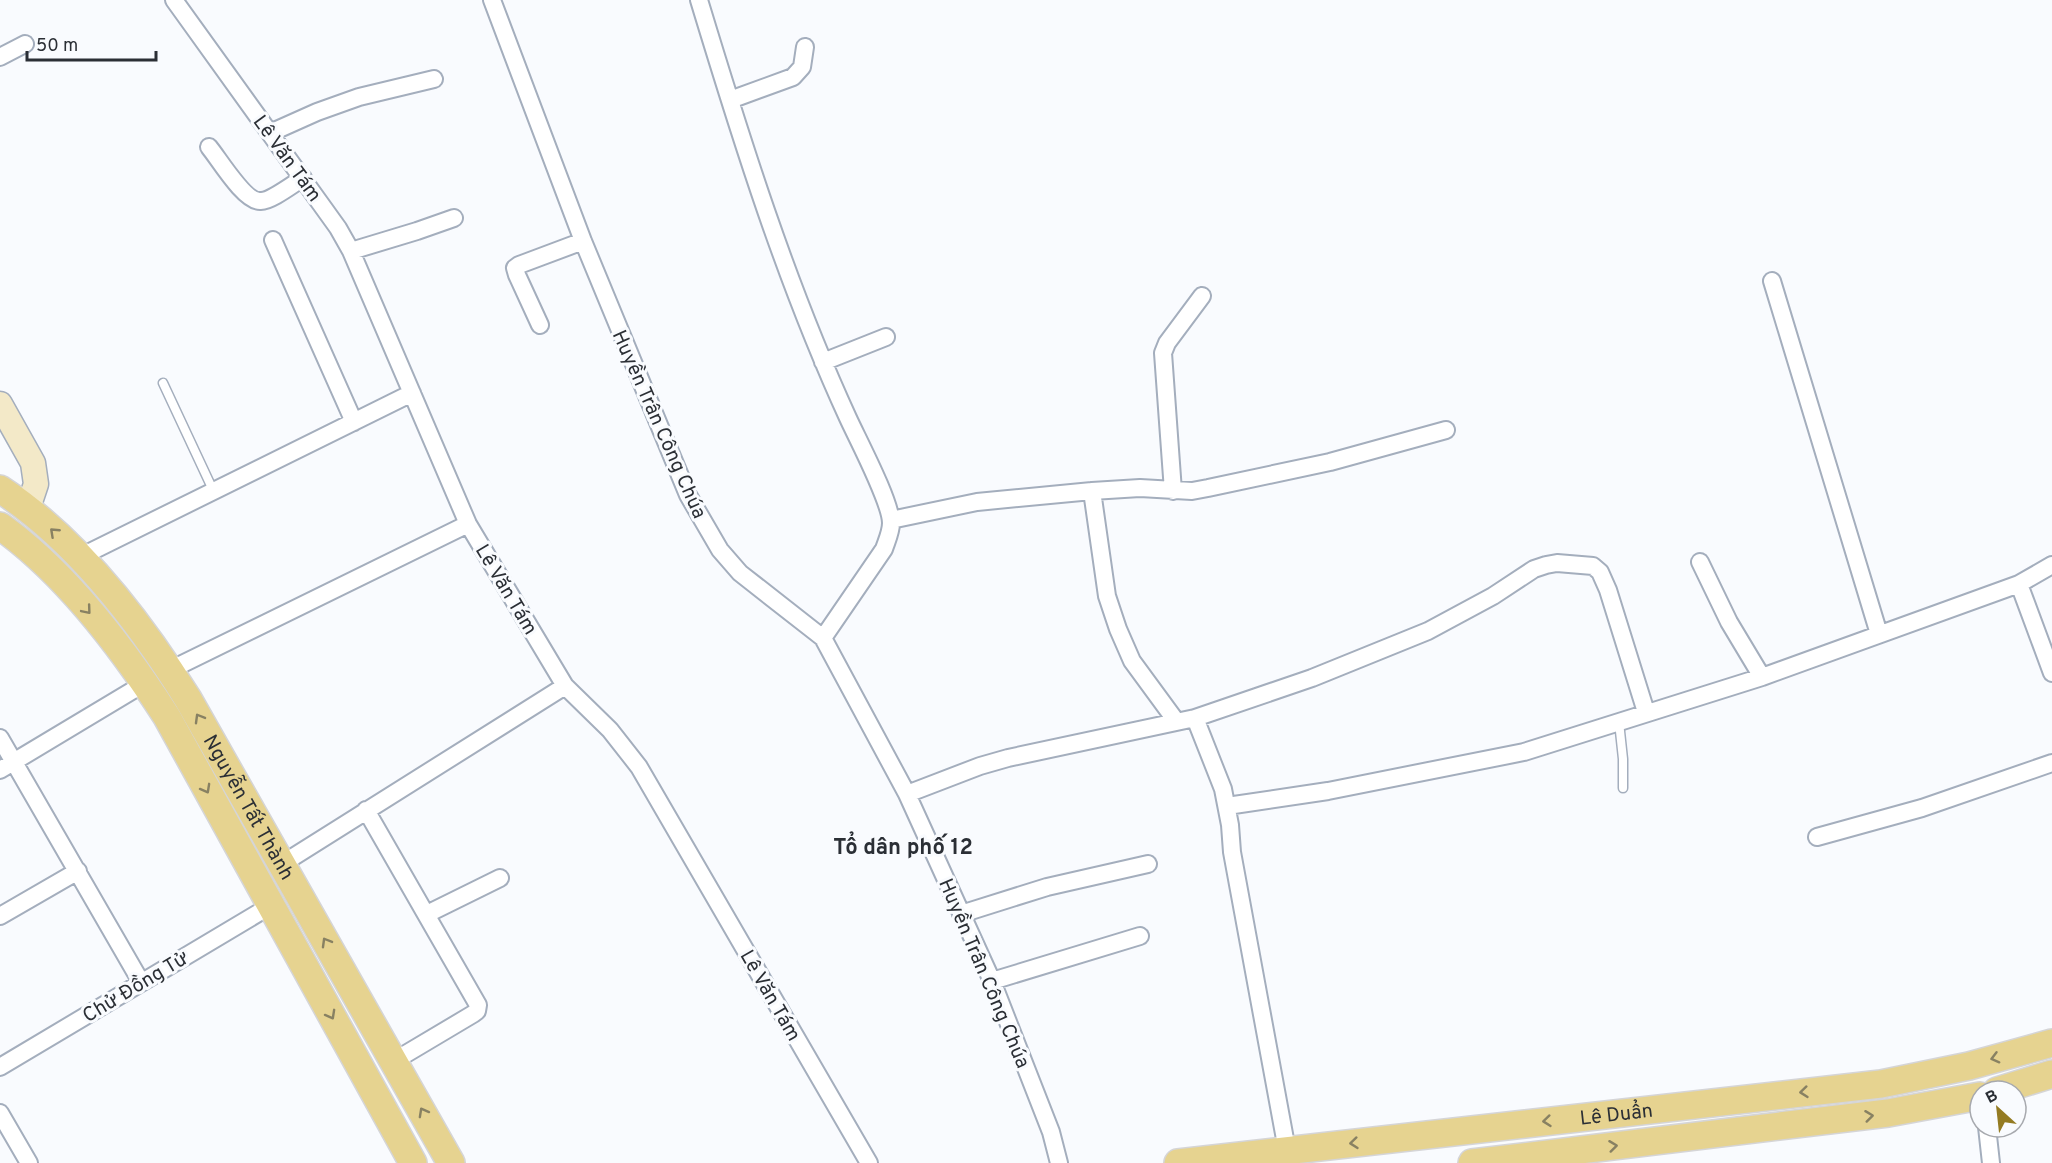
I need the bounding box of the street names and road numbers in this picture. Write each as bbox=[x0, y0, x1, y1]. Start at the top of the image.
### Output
street label: Lê Văn Tám bbox=[246, 111, 327, 208]
street label: Huyền Trân Công Chúa bbox=[605, 326, 712, 523]
street label: Lê Văn Tám bbox=[468, 540, 542, 640]
street label: Nguyễn Tất Thành bbox=[196, 731, 299, 885]
street label: Huyền Trân Công Chúa bbox=[931, 875, 1036, 1073]
street label: Chử Đồng Tử bbox=[78, 945, 194, 1029]
street label: Lê Văn Tám bbox=[733, 946, 806, 1046]
street label: Lê Duẩn bbox=[1579, 1097, 1654, 1133]

